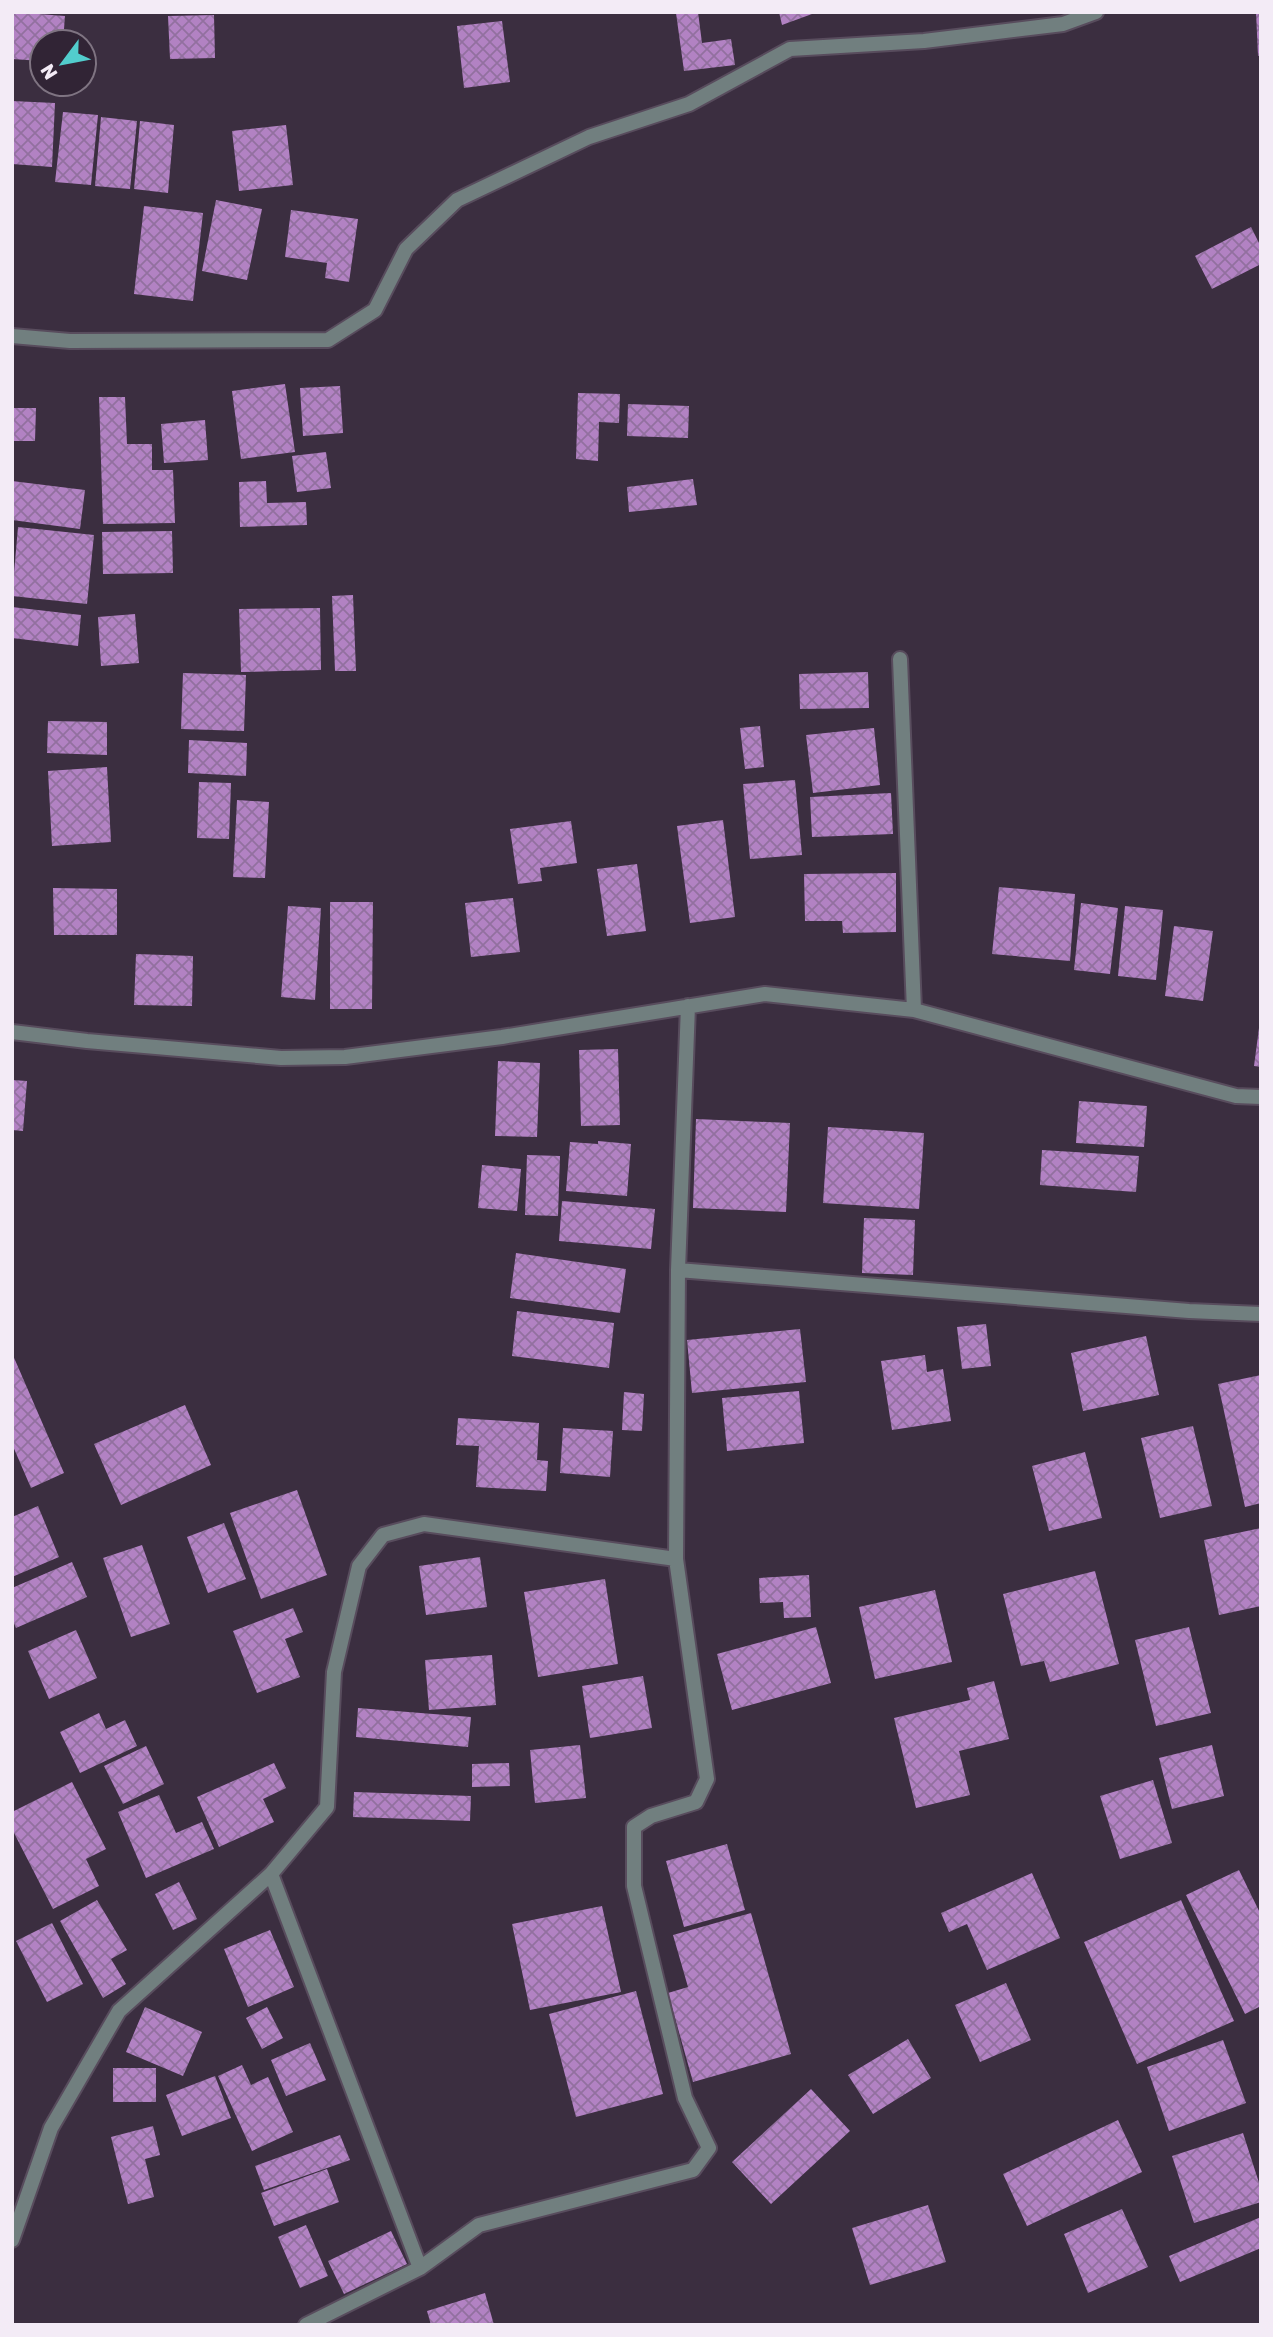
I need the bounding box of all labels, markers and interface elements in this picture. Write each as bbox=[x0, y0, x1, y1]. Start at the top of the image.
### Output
north arrow bbox=[28, 28, 98, 98]
text: N bbox=[36, 60, 62, 84]

